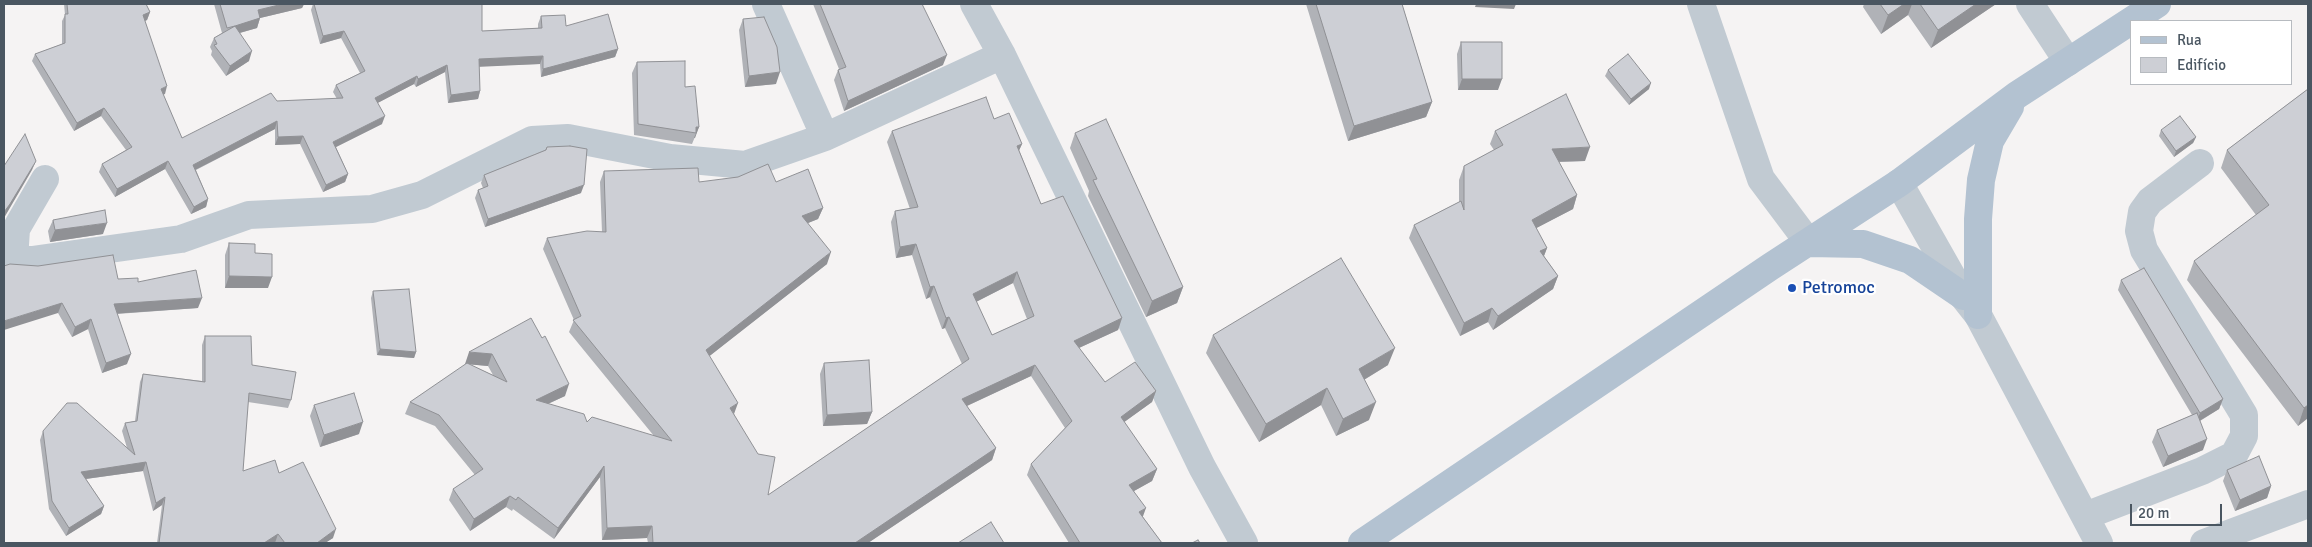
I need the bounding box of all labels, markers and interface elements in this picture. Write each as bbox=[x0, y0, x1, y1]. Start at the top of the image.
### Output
legend bbox=[2130, 20, 2292, 85]
text: Rua bbox=[2177, 31, 2202, 49]
text: Edifício bbox=[2177, 56, 2226, 74]
place label: Petromoc bbox=[1802, 277, 1875, 299]
marker: Petromoc bbox=[1786, 282, 1798, 294]
scale bar bbox=[2132, 494, 2224, 526]
text: 20 m bbox=[2138, 504, 2169, 522]

